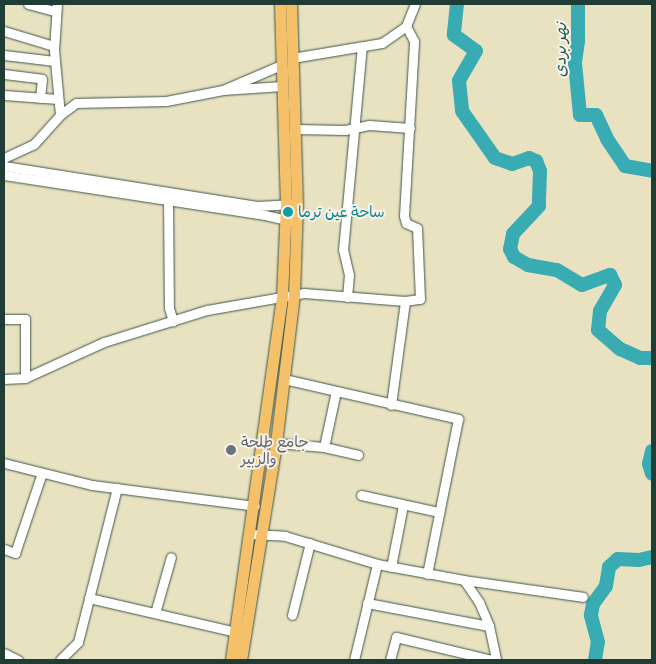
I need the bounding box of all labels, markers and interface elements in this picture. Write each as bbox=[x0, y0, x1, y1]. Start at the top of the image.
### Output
water label: نهر بردى bbox=[550, 22, 570, 78]
place label: ساحة عين ترما bbox=[298, 203, 385, 221]
marker: ساحة عين ترما bbox=[282, 206, 294, 218]
place label: جامع طلحة والزبير bbox=[241, 432, 309, 467]
marker: جامع طلحة والزبير bbox=[225, 444, 237, 456]

